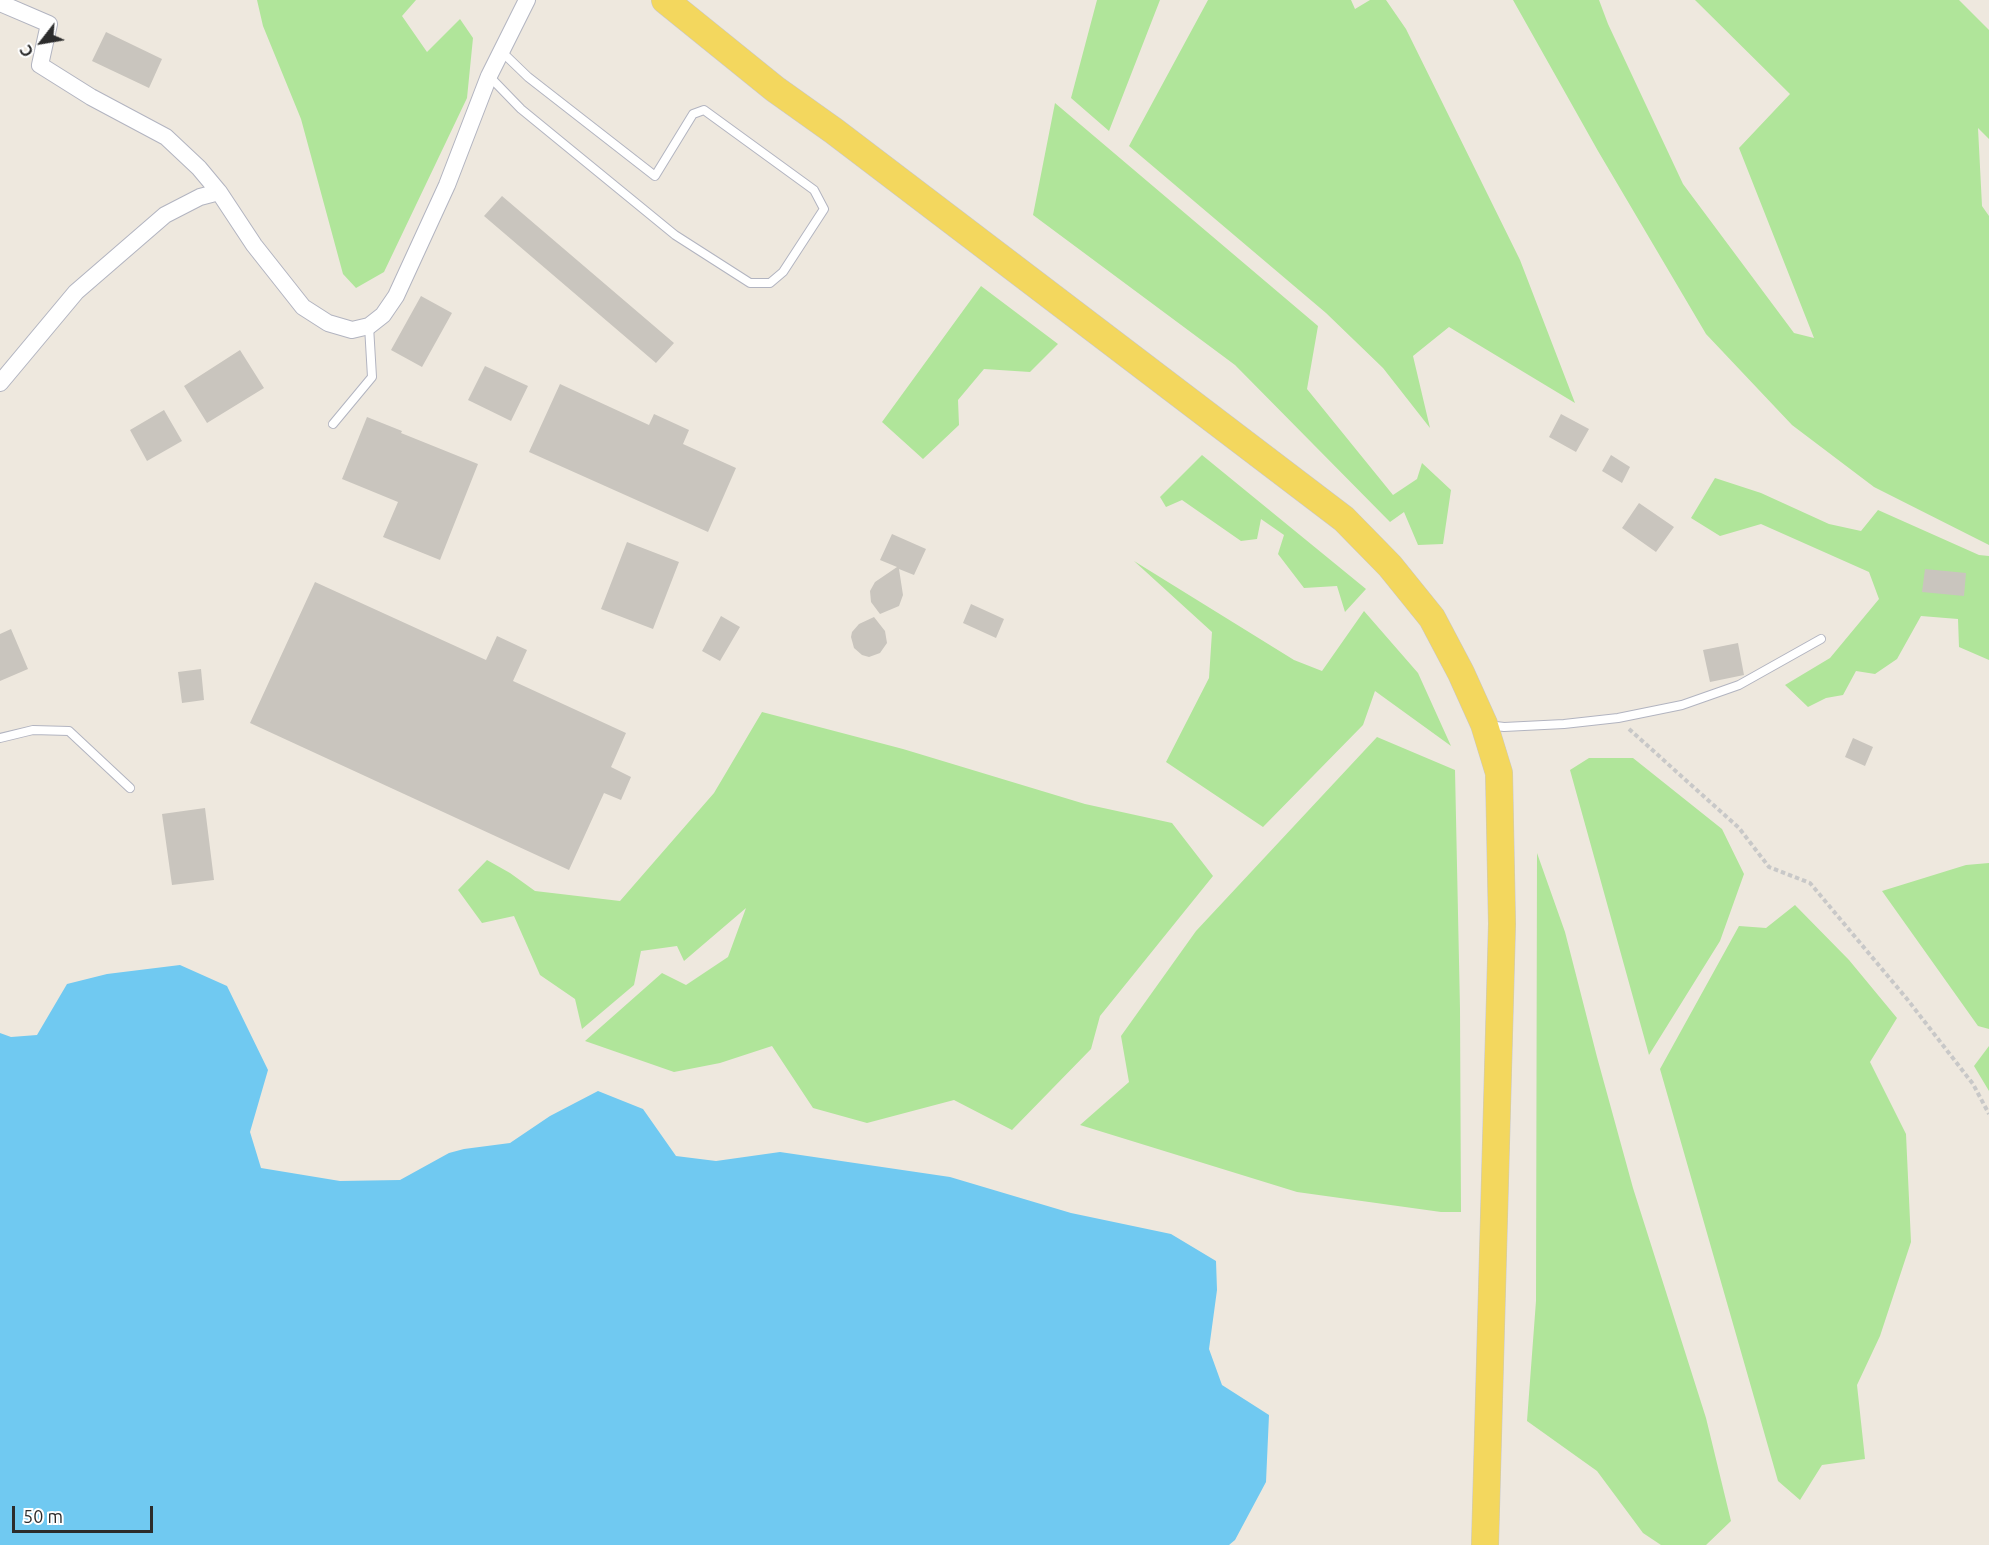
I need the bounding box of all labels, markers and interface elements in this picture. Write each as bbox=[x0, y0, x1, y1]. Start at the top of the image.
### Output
north arrow bbox=[12, 12, 72, 72]
text: С bbox=[16, 42, 37, 60]
scale bar bbox=[15, 1494, 156, 1532]
text: 50 m bbox=[23, 1506, 63, 1526]

